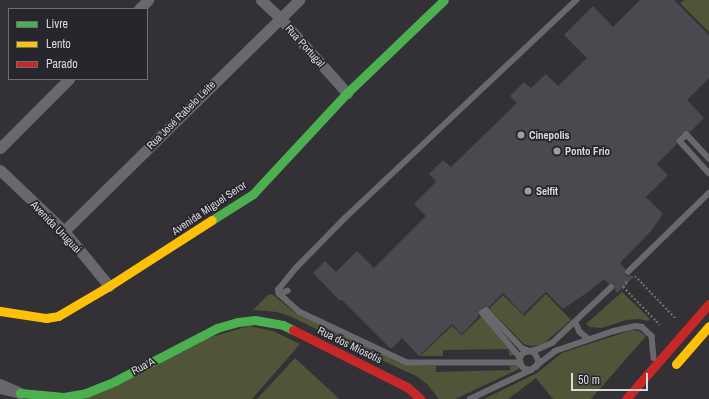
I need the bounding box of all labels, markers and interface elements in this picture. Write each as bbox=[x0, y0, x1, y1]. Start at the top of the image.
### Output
legend bbox=[8, 8, 148, 80]
text: Livre bbox=[46, 16, 68, 32]
street label: Rua Portugal bbox=[282, 22, 328, 70]
text: Lento bbox=[46, 36, 71, 52]
text: Parado bbox=[46, 56, 78, 72]
street label: Rua José Rabelo Leite bbox=[144, 78, 218, 152]
place label: Cinepolis bbox=[529, 128, 570, 142]
marker: Cinepolis bbox=[516, 130, 526, 140]
place label: Ponto Frio bbox=[565, 144, 610, 158]
marker: Ponto Frio bbox=[552, 146, 562, 156]
street label: Avenida Miguel Seror bbox=[169, 178, 249, 238]
place label: Selfit bbox=[536, 184, 558, 198]
marker: Selfit bbox=[523, 186, 533, 196]
street label: Avenida Uruguai bbox=[28, 198, 84, 256]
street label: Rua dos Miosótis bbox=[316, 324, 384, 366]
street label: Rua A bbox=[129, 354, 157, 378]
scale bar bbox=[573, 365, 650, 391]
text: 50 m bbox=[578, 372, 600, 388]

